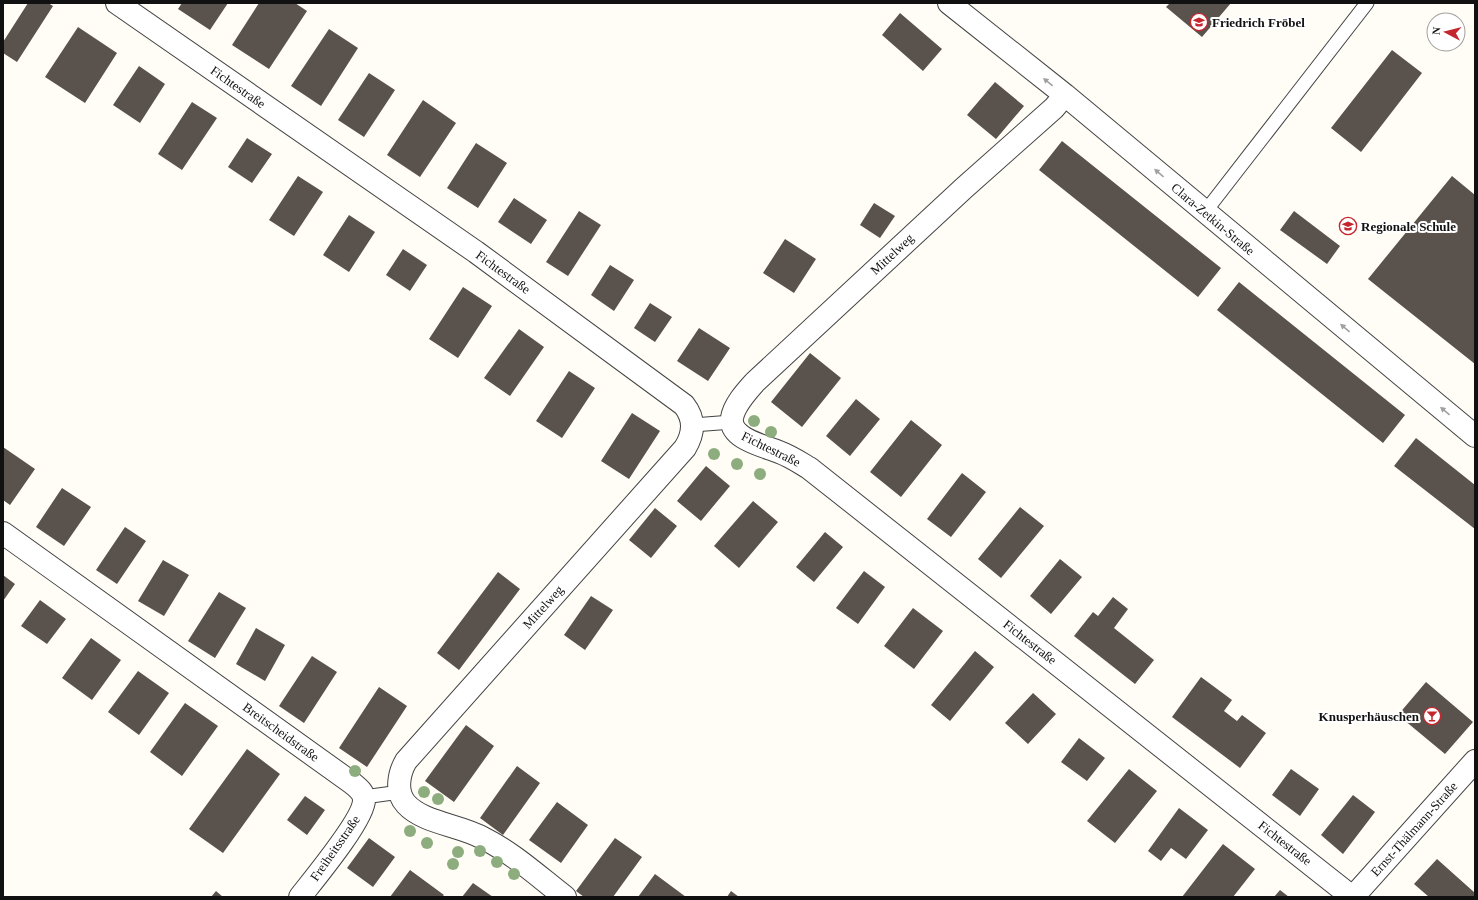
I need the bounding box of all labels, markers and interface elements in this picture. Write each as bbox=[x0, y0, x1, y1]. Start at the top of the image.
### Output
school or university icon: Friedrich Fröbel bbox=[1189, 12, 1209, 32]
north arrow bbox=[1426, 12, 1466, 52]
place label: Friedrich Fröbel bbox=[1212, 15, 1305, 30]
text: N bbox=[1430, 26, 1443, 35]
street label: Fichtestraße bbox=[208, 63, 269, 111]
one-way arrow bbox=[1042, 77, 1053, 86]
one-way arrow bbox=[1153, 169, 1164, 178]
street label: Clara-Zetkin-Straße bbox=[1168, 180, 1258, 258]
school or university icon: Regionale Schule bbox=[1338, 216, 1358, 236]
place label: Regionale Schule bbox=[1361, 219, 1456, 234]
street label: Mittelweg bbox=[867, 230, 917, 278]
street label: Fichtestraße bbox=[473, 247, 533, 297]
one-way arrow bbox=[1339, 324, 1350, 333]
one-way arrow bbox=[1440, 407, 1450, 416]
street label: Fichtestraße bbox=[739, 428, 803, 470]
street label: Mittelweg bbox=[520, 582, 567, 632]
street label: Fichtestraße bbox=[1000, 617, 1060, 668]
street label: Breitscheidstraße bbox=[240, 699, 322, 765]
bar icon: Knusperhäuschen bbox=[1422, 706, 1442, 726]
place label: Knusperhäuschen bbox=[1319, 709, 1420, 724]
street label: Ernst-Thälmann-Straße bbox=[1368, 778, 1461, 879]
street label: Freiheitsstraße bbox=[307, 812, 363, 884]
street label: Fichtestraße bbox=[1255, 818, 1315, 869]

